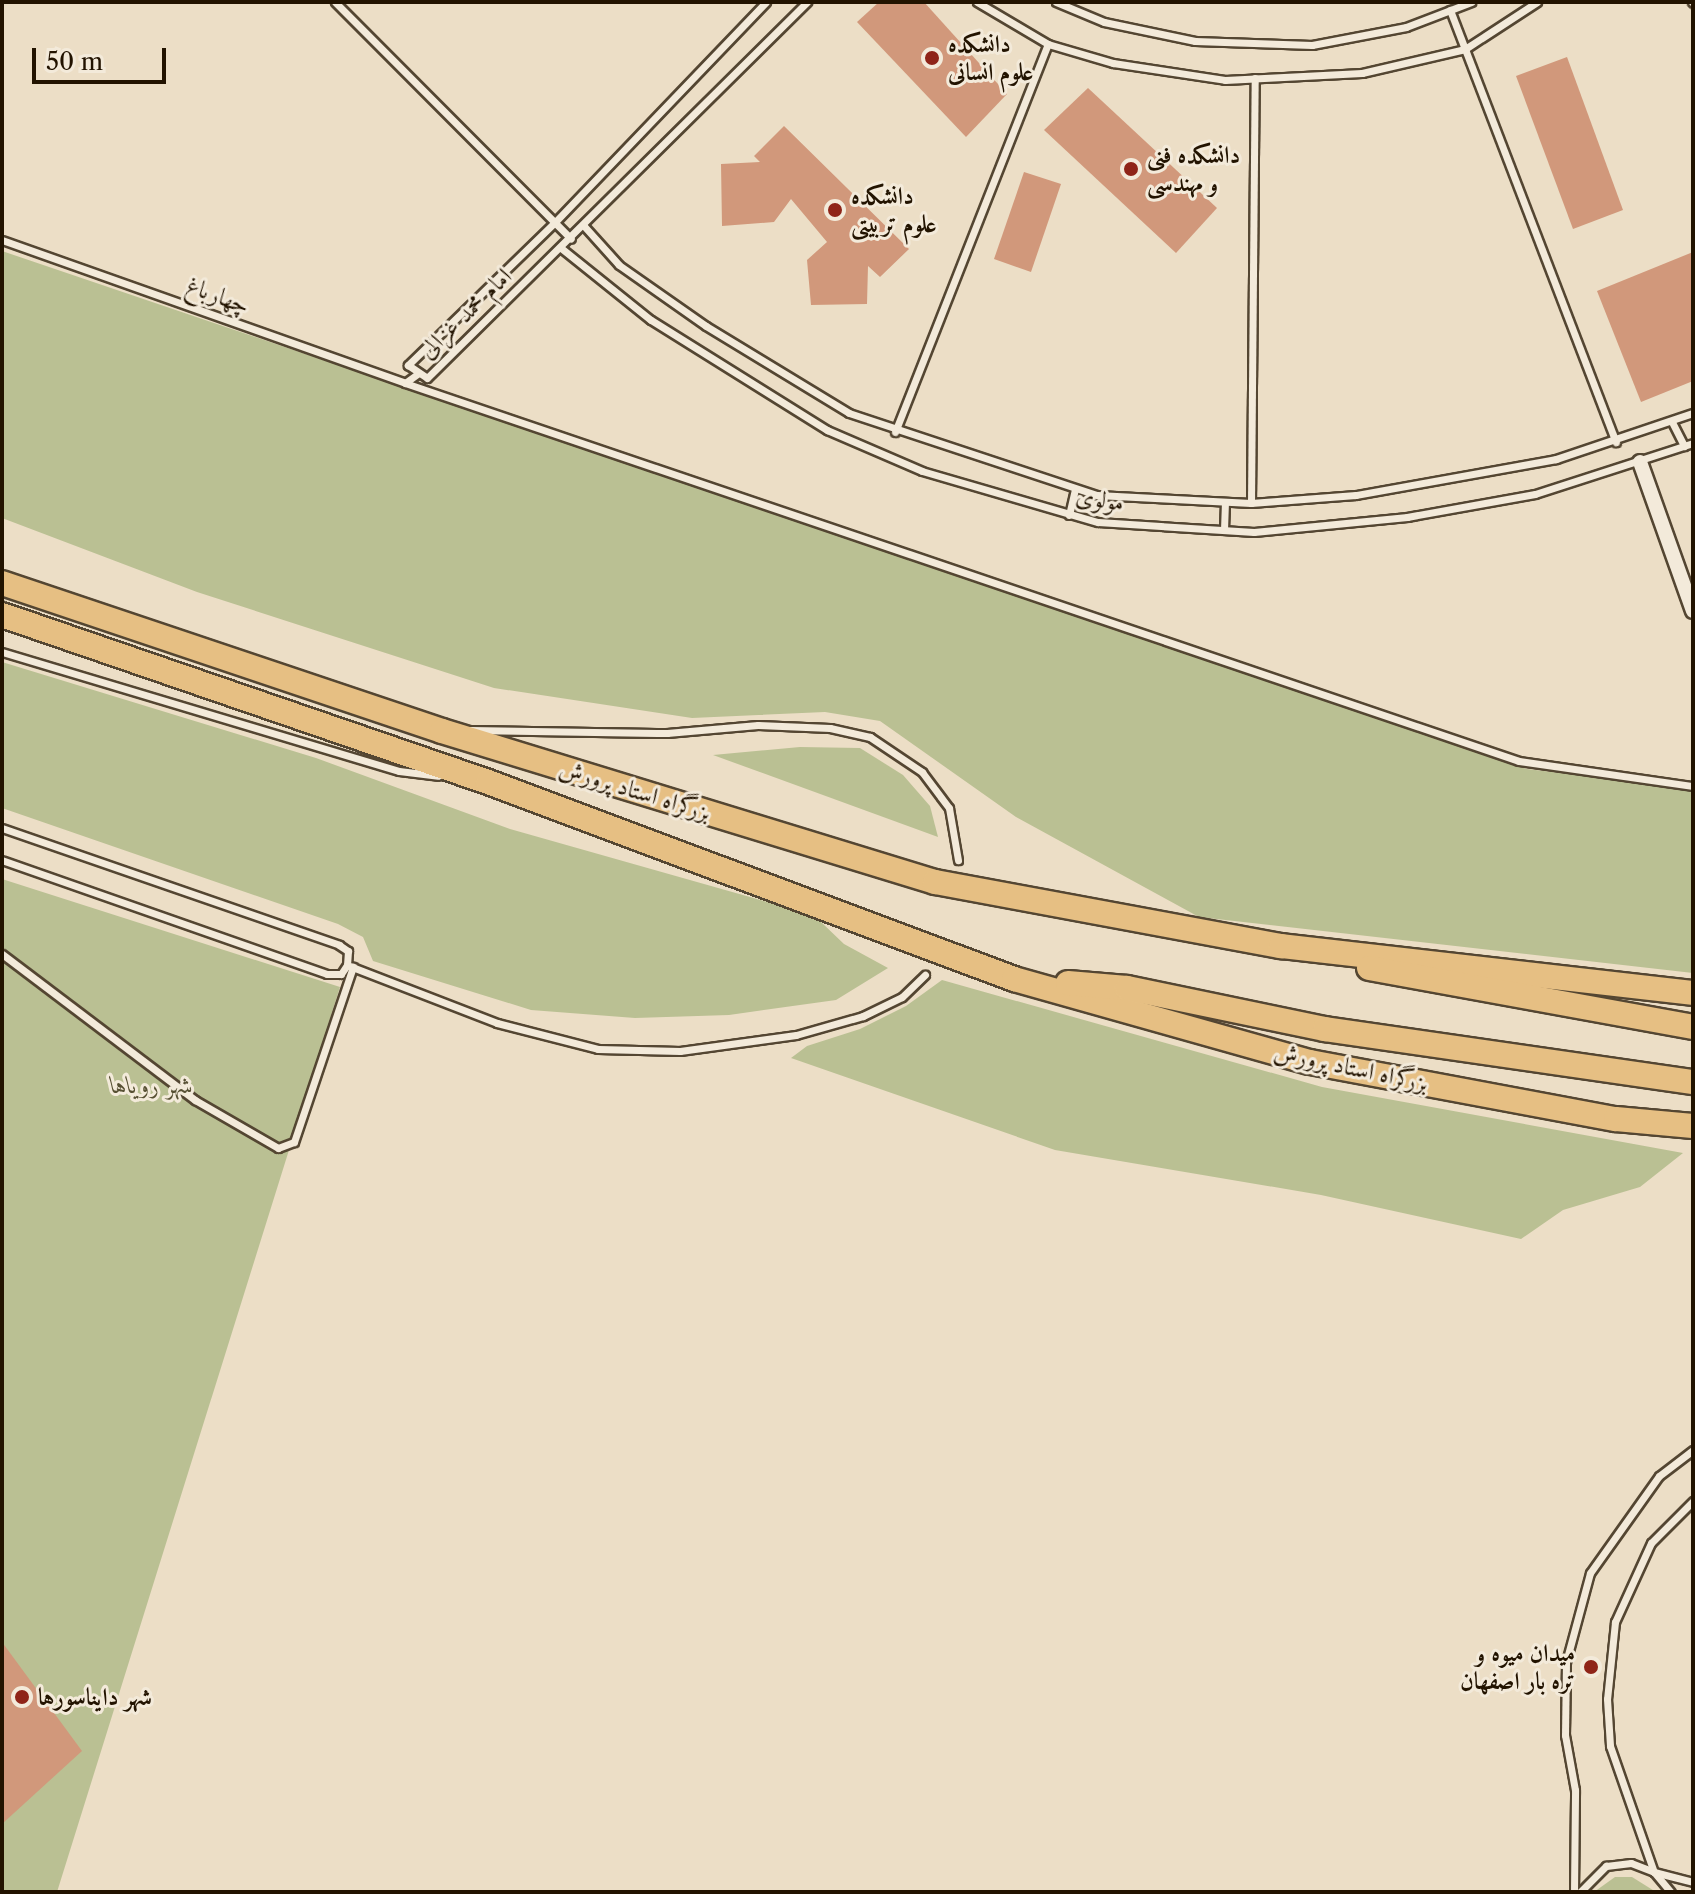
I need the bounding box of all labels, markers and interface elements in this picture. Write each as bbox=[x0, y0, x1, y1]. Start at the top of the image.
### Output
place label: دانشکده علوم انسانی bbox=[948, 30, 1033, 86]
scale bar bbox=[36, 32, 170, 82]
text: 50 m bbox=[46, 47, 103, 76]
marker: دانشکده علوم انسانی bbox=[923, 49, 941, 67]
place label: دانشکده فنی و مهندسی bbox=[1147, 141, 1240, 197]
marker: دانشکده فنی و مهندسی bbox=[1122, 160, 1140, 178]
place label: دانشکده علوم تربیتی bbox=[851, 182, 937, 238]
marker: دانشکده علوم تربیتی bbox=[826, 201, 844, 219]
street label: امام محمد غزالی bbox=[413, 262, 517, 364]
street label: چهارباغ bbox=[182, 270, 254, 320]
street label: مولوی bbox=[1074, 481, 1126, 517]
street label: بزرگراه استاد پرورش bbox=[556, 753, 714, 827]
street label: بزرگراه استاد پرورش bbox=[1272, 1037, 1430, 1097]
park label: شهر رویاها bbox=[111, 1071, 193, 1099]
place label: میدان میوه و تره بار اصفهان bbox=[1460, 1639, 1575, 1695]
marker: میدان میوه و تره بار اصفهان bbox=[1582, 1658, 1600, 1676]
place label: شهر دایناسورها bbox=[38, 1683, 152, 1711]
marker: شهر دایناسورها bbox=[13, 1688, 31, 1706]

